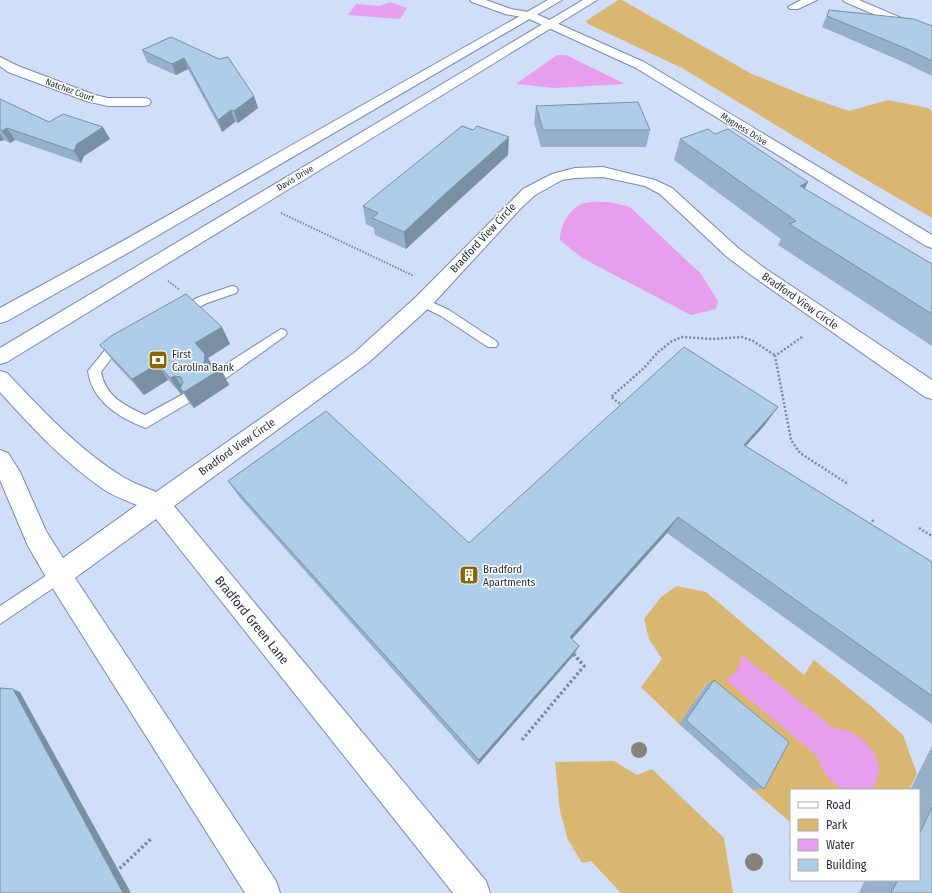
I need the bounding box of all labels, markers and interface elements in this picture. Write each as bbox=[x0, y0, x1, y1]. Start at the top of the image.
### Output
street label: Natchez Court bbox=[44, 77, 96, 103]
street label: Magness Drive bbox=[719, 111, 770, 148]
street label: Davis Drive bbox=[275, 163, 315, 193]
street label: Bradford View Circle bbox=[447, 201, 519, 275]
street label: Bradford View Circle bbox=[759, 270, 841, 332]
place label: First Carolina Bank bbox=[172, 348, 235, 374]
bank icon: First Carolina Bank bbox=[147, 349, 169, 371]
street label: Bradford View Circle bbox=[196, 416, 278, 478]
place label: Bradford Apartments bbox=[483, 563, 536, 589]
building icon: Bradford Apartments bbox=[458, 564, 480, 586]
street label: Bradford Green Lane bbox=[212, 573, 292, 667]
legend bbox=[790, 789, 920, 881]
text: Road bbox=[826, 798, 851, 812]
text: Park bbox=[826, 818, 848, 832]
text: Water bbox=[826, 838, 855, 852]
text: Building bbox=[826, 858, 867, 872]

